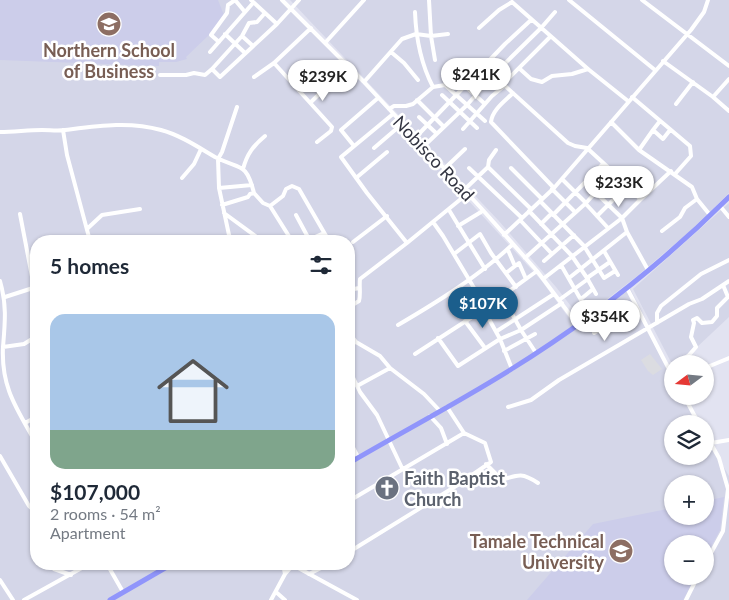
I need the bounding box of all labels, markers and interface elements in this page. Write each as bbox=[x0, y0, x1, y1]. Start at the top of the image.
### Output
school or university icon: Northern School of Business bbox=[96, 11, 122, 37]
place label: Northern School of Business bbox=[43, 39, 175, 82]
pin: $241K bbox=[441, 58, 511, 100]
pin: $239K bbox=[288, 59, 358, 102]
text: $241K bbox=[452, 64, 500, 83]
text: $239K bbox=[299, 66, 347, 85]
street label: Nobisco Road bbox=[389, 111, 479, 205]
pin: $233K bbox=[584, 166, 654, 208]
text: $233K bbox=[595, 172, 643, 191]
icon: filters bbox=[307, 251, 335, 279]
text: 5 homes bbox=[50, 253, 129, 278]
pin: $107K bbox=[448, 286, 518, 329]
text: $107K bbox=[459, 293, 507, 312]
pin: $354K bbox=[570, 300, 640, 342]
text: $354K bbox=[581, 306, 629, 325]
icon: home bbox=[148, 346, 238, 436]
north arrow bbox=[664, 355, 714, 405]
map controls bbox=[664, 355, 714, 585]
button: layers bbox=[664, 415, 714, 465]
place label: Faith Baptist Church bbox=[404, 467, 505, 510]
church icon: Faith Baptist Church bbox=[374, 475, 400, 501]
button: + bbox=[664, 475, 714, 525]
text: $107,000 bbox=[50, 479, 140, 504]
text: 2 rooms · 54 m² bbox=[50, 504, 161, 523]
text: Apartment bbox=[50, 523, 125, 542]
place label: Tamale Technical University bbox=[470, 530, 605, 573]
button: − bbox=[664, 535, 714, 585]
school or university icon: Tamale Technical University bbox=[608, 538, 634, 564]

